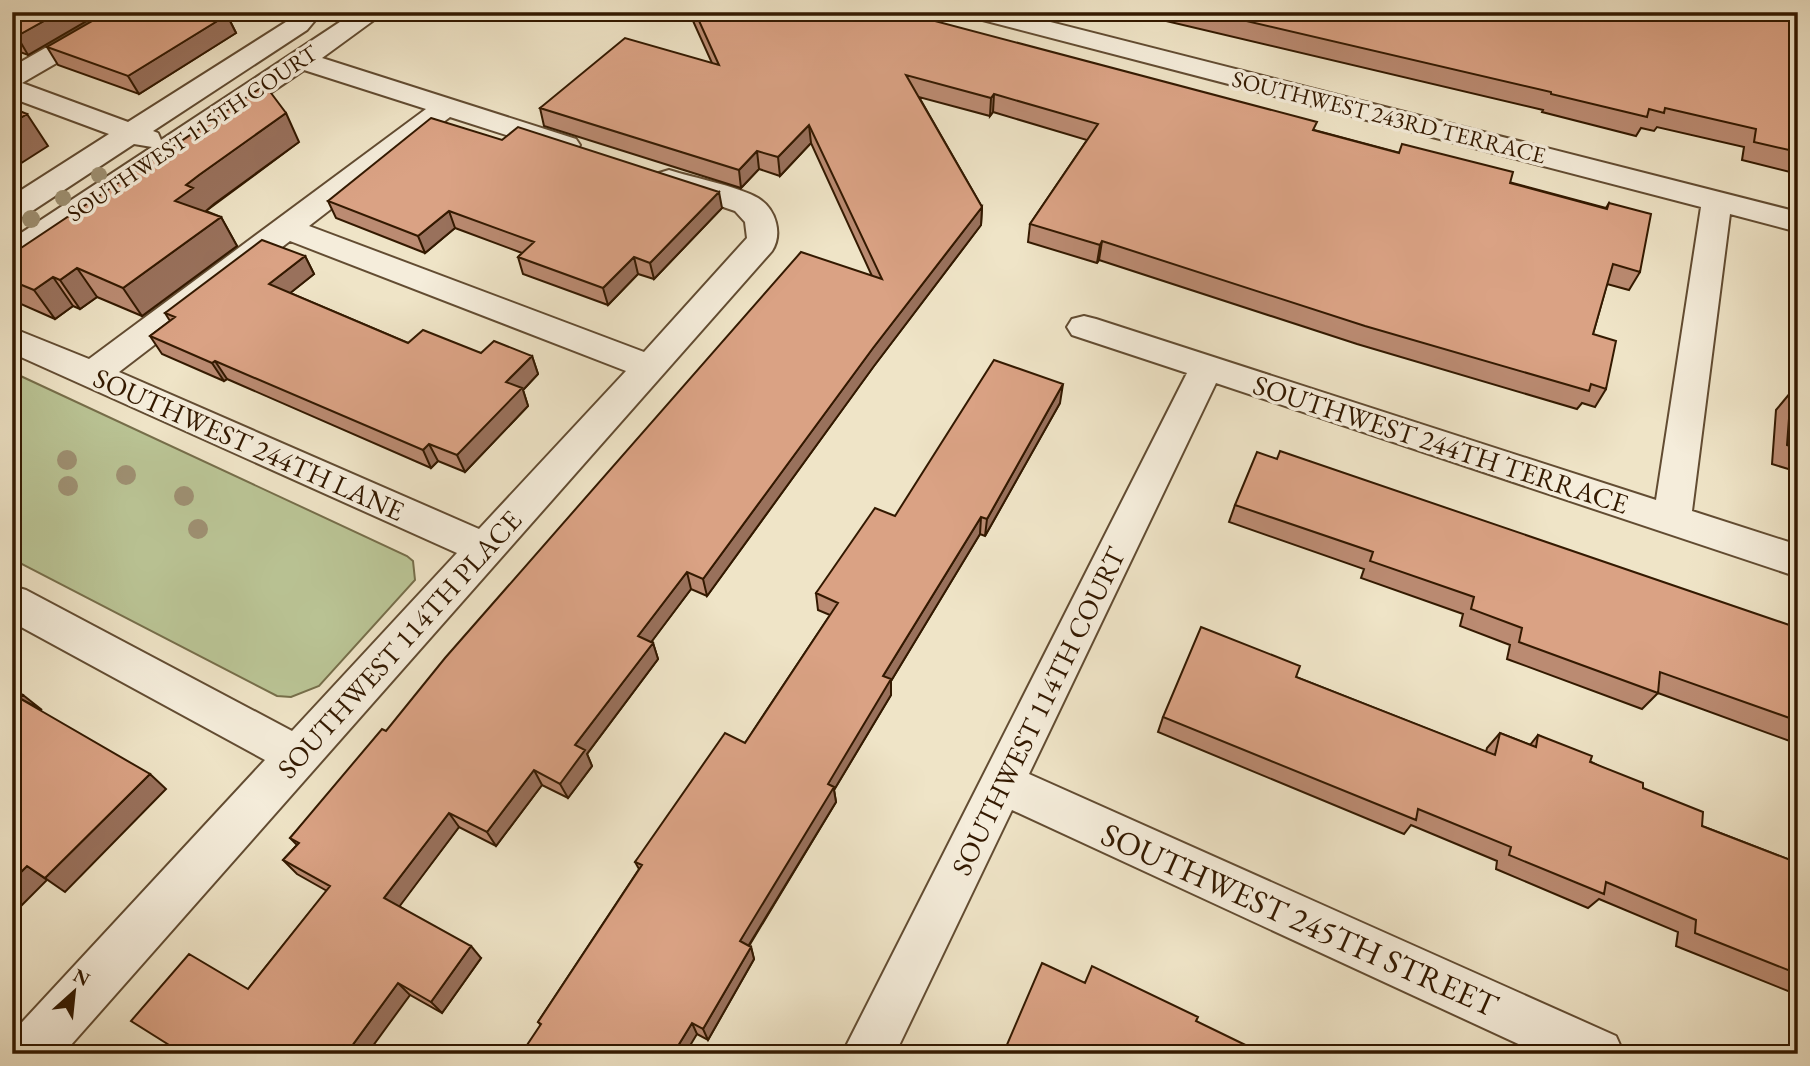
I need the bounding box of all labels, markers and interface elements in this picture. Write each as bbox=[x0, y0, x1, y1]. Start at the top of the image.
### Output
street label: SOUTHWEST 115TH COURT bbox=[61, 37, 324, 228]
street label: SOUTHWEST 243RD TERRACE bbox=[1229, 63, 1549, 171]
street label: SOUTHWEST 244TH LANE bbox=[88, 359, 410, 529]
street label: SOUTHWEST 244TH TERRACE bbox=[1249, 366, 1633, 522]
street label: SOUTHWEST 114TH PLACE bbox=[269, 502, 529, 786]
street label: SOUTHWEST 114TH COURT bbox=[943, 541, 1133, 881]
street label: SOUTHWEST 245TH STREET bbox=[1095, 812, 1506, 1027]
north arrow bbox=[38, 958, 108, 1028]
text: N bbox=[69, 963, 95, 992]

